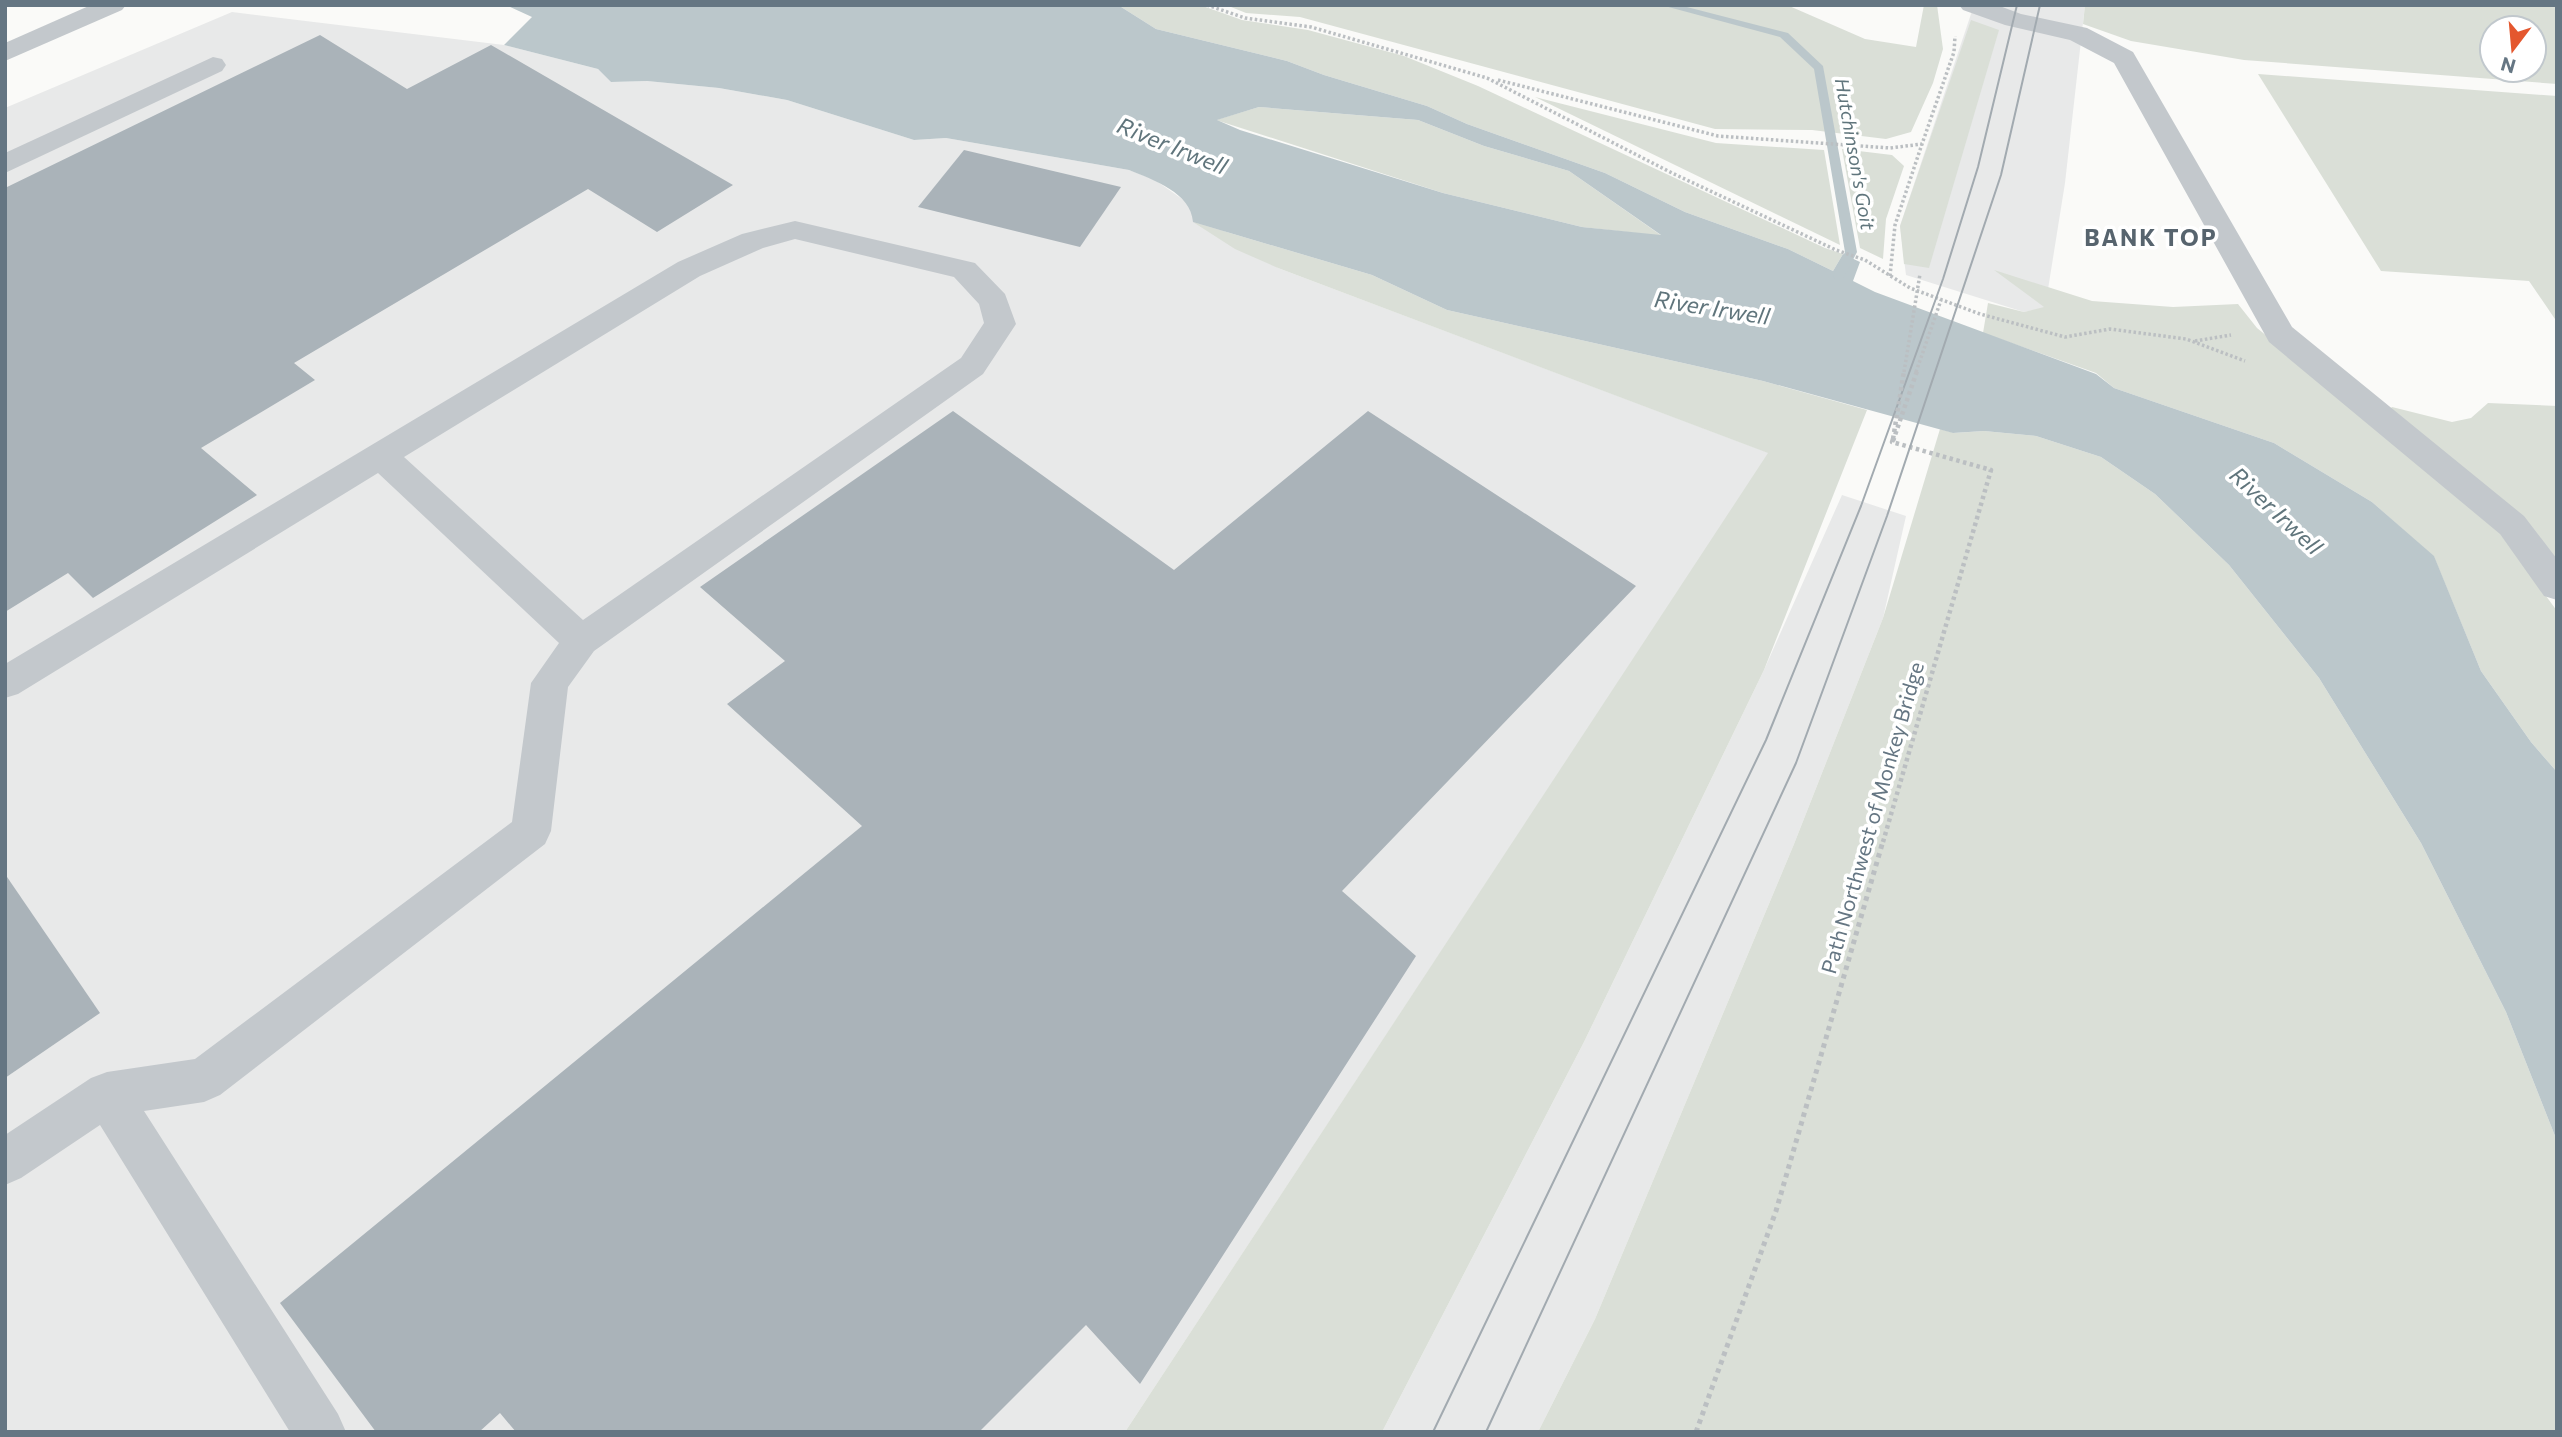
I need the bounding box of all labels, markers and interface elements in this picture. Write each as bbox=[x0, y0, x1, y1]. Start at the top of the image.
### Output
north arrow bbox=[2478, 14, 2548, 84]
text: N bbox=[2498, 53, 2518, 79]
water label: Hutchinson's Goit bbox=[1831, 76, 1880, 233]
water label: River Irwell bbox=[1113, 110, 1233, 180]
district label: BANK TOP bbox=[2084, 223, 2218, 251]
water label: River Irwell bbox=[1653, 284, 1773, 330]
water label: River Irwell bbox=[2225, 460, 2330, 561]
street label: Path Northwest of Monkey Bridge bbox=[1815, 659, 1928, 976]

